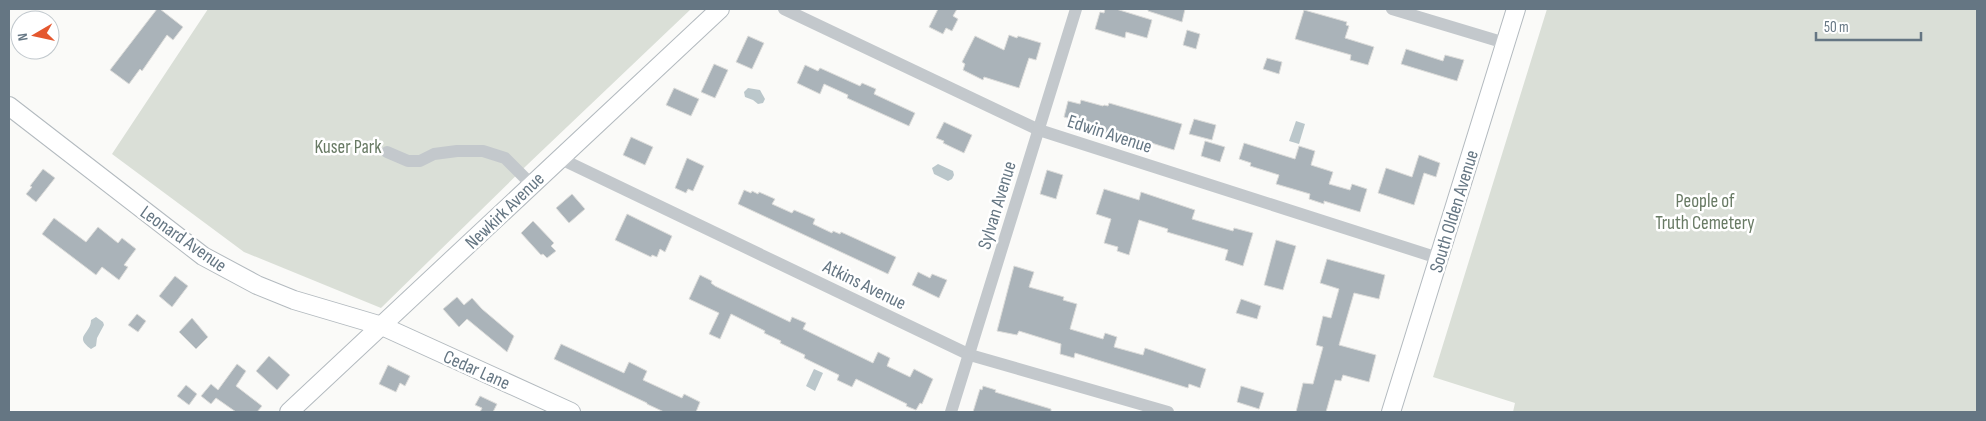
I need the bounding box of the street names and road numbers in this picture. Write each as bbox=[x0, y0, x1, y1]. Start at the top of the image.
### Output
street label: Edwin Avenue bbox=[1064, 110, 1155, 159]
street label: South Olden Avenue bbox=[1425, 147, 1484, 276]
street label: Sylvan Avenue bbox=[973, 159, 1022, 252]
street label: Newkirk Avenue bbox=[461, 168, 549, 254]
street label: Leonard Avenue bbox=[135, 201, 231, 277]
street label: Atkins Avenue bbox=[818, 255, 909, 315]
street label: Cedar Lane bbox=[440, 346, 513, 395]

